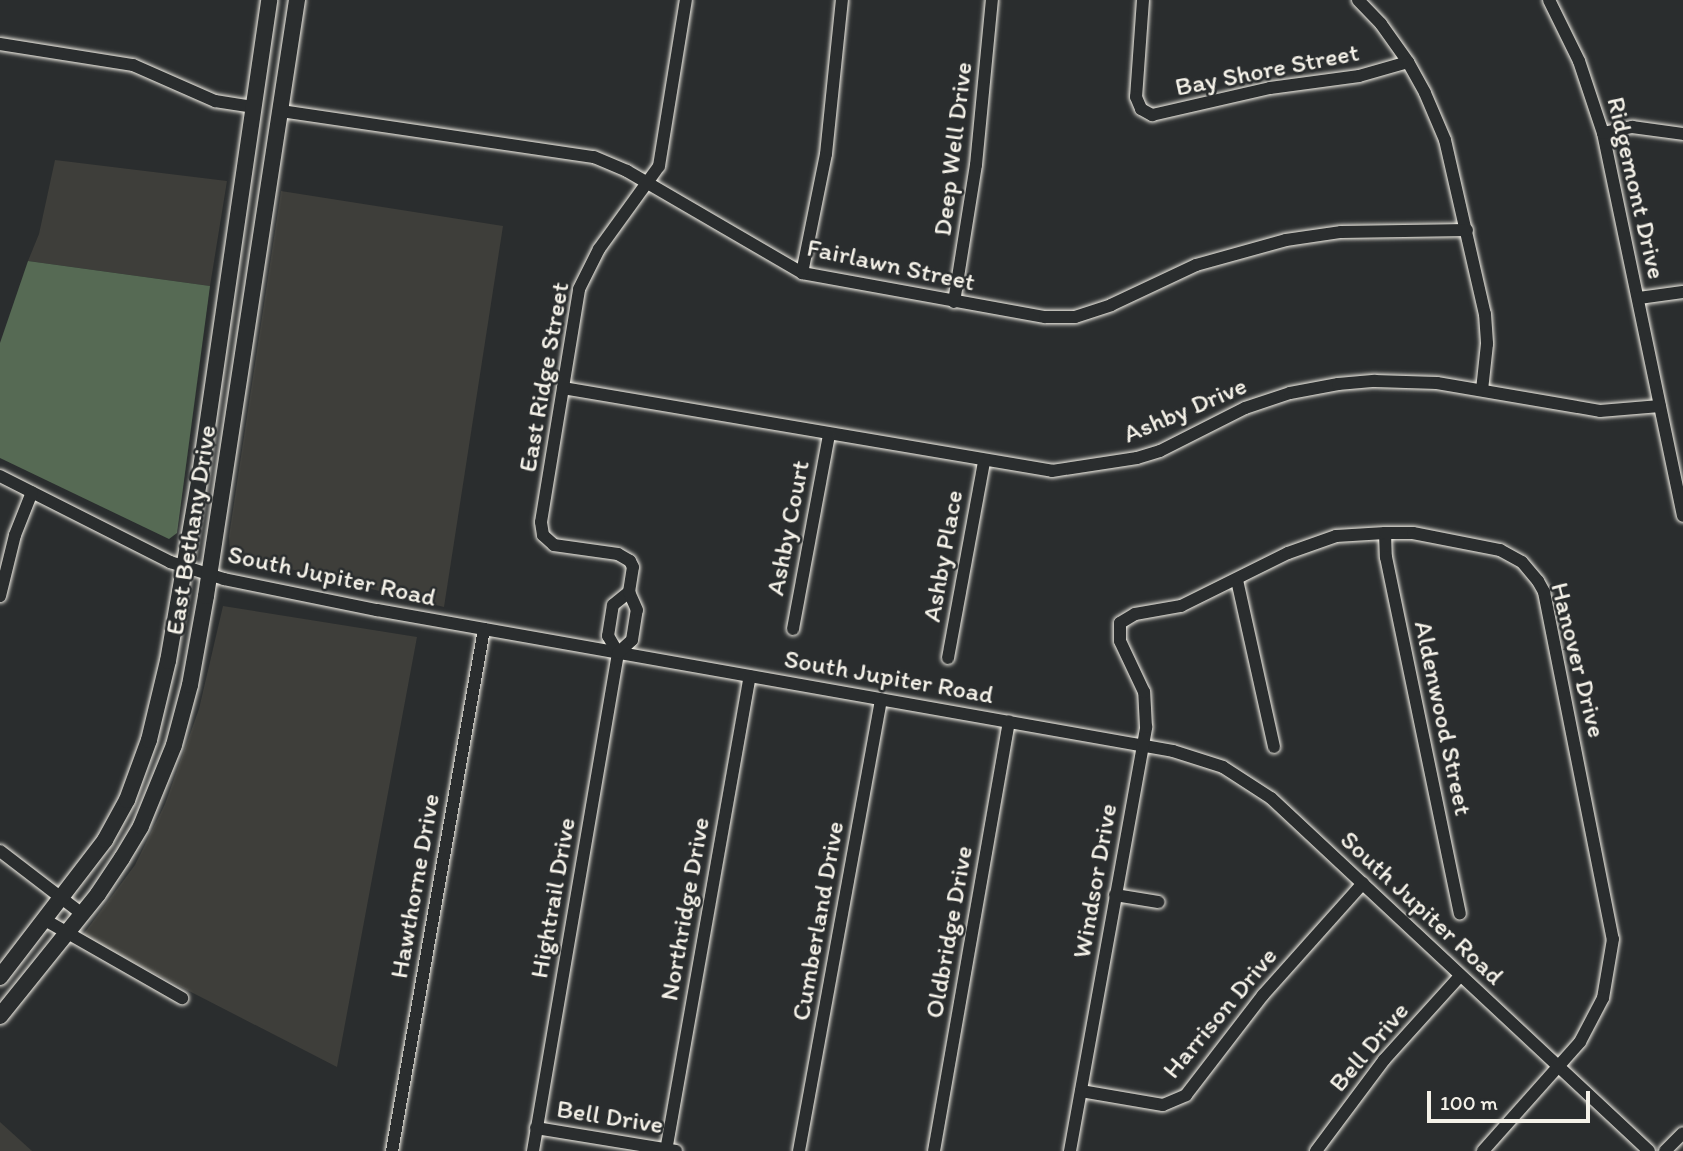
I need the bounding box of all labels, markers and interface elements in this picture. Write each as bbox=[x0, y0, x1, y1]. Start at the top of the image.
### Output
street label: Bay Shore Street bbox=[1172, 37, 1362, 103]
street label: Deep Well Drive bbox=[927, 61, 979, 237]
street label: Ridgemont Drive bbox=[1600, 94, 1672, 282]
street label: Fairlawn Street bbox=[804, 232, 978, 298]
street label: East Ridge Street bbox=[512, 280, 576, 474]
street label: Ashby Drive bbox=[1118, 370, 1252, 450]
street label: East Bethany Drive bbox=[159, 423, 223, 637]
street label: Ashby Court bbox=[760, 458, 816, 598]
street label: Ashby Place bbox=[916, 488, 970, 624]
street label: South Jupiter Road bbox=[225, 539, 439, 613]
street label: Hanover Drive bbox=[1544, 579, 1612, 741]
street label: Aldenwood Street bbox=[1407, 618, 1479, 818]
street label: South Jupiter Road bbox=[782, 643, 996, 711]
street label: Hawthorne Drive bbox=[383, 791, 447, 981]
street label: Windsor Drive bbox=[1066, 801, 1124, 961]
street label: Hightrail Drive bbox=[524, 815, 582, 981]
street label: Northridge Drive bbox=[653, 815, 717, 1003]
street label: Cumberland Drive bbox=[785, 819, 851, 1023]
street label: South Jupiter Road bbox=[1334, 824, 1510, 992]
street label: Oldbridge Drive bbox=[918, 843, 980, 1021]
street label: Harrison Drive bbox=[1156, 941, 1284, 1085]
street label: Bell Drive bbox=[1322, 995, 1416, 1099]
scale bar bbox=[1431, 1078, 1594, 1122]
text: 100 m bbox=[1440, 1090, 1498, 1115]
street label: Bell Drive bbox=[554, 1093, 666, 1141]

